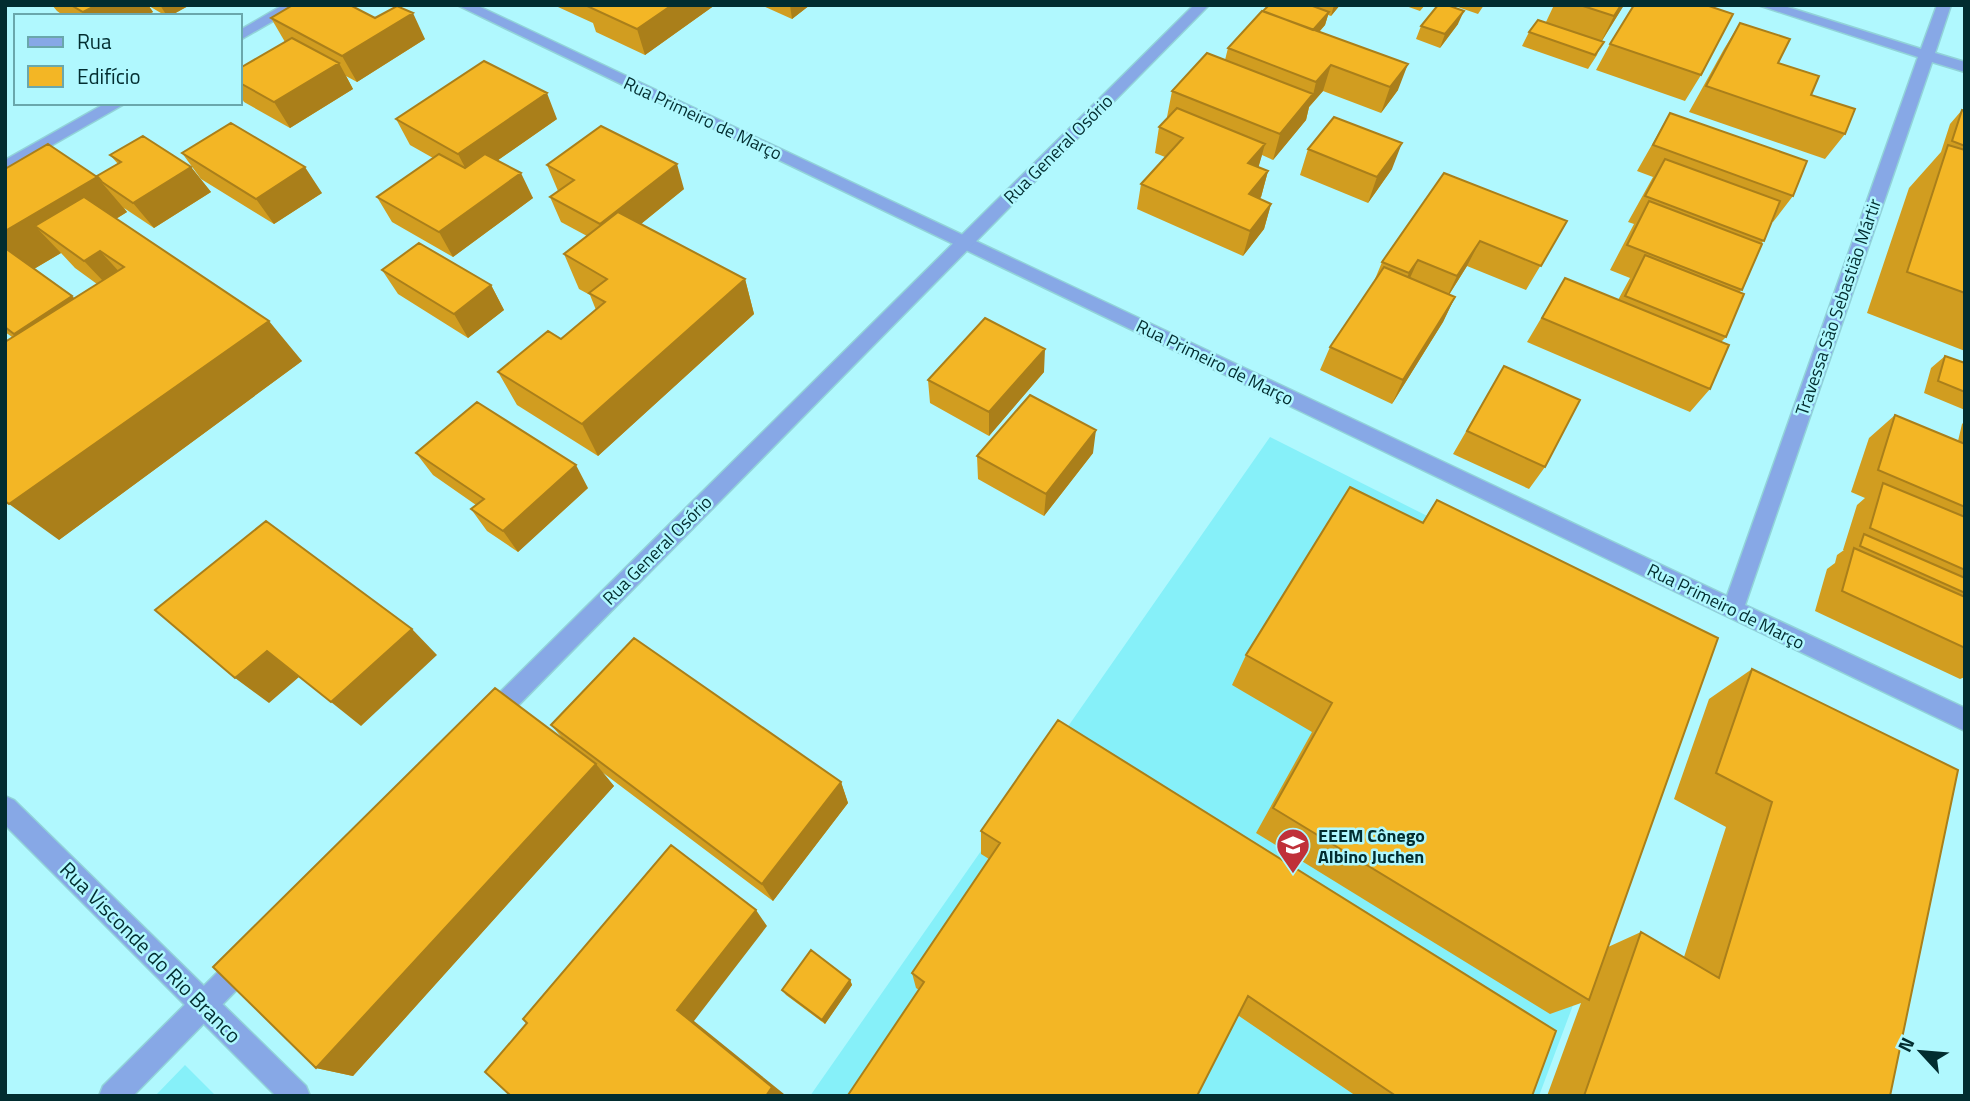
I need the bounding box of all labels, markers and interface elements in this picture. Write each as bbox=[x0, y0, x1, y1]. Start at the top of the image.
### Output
legend bbox=[14, 14, 242, 105]
text: Rua bbox=[77, 25, 112, 57]
text: Edifício bbox=[77, 60, 141, 92]
street label: Rua Primeiro de Março bbox=[619, 69, 787, 167]
street label: Rua General Osório bbox=[997, 88, 1119, 210]
street label: Travessa São Sebastião Mártir bbox=[1788, 195, 1888, 419]
street label: Rua Primeiro de Março bbox=[1132, 312, 1298, 412]
street label: Rua General Osório bbox=[596, 489, 718, 611]
street label: Rua Primeiro de Março bbox=[1643, 556, 1809, 656]
place label: EEEM Cônego Albino Juchen bbox=[1318, 822, 1425, 870]
school or university icon: EEEM Cônego Albino Juchen bbox=[1274, 826, 1312, 875]
street label: Rua Visconde do Rio Branco bbox=[53, 854, 249, 1050]
north arrow bbox=[1886, 1017, 1956, 1087]
text: N bbox=[1889, 1032, 1921, 1057]

